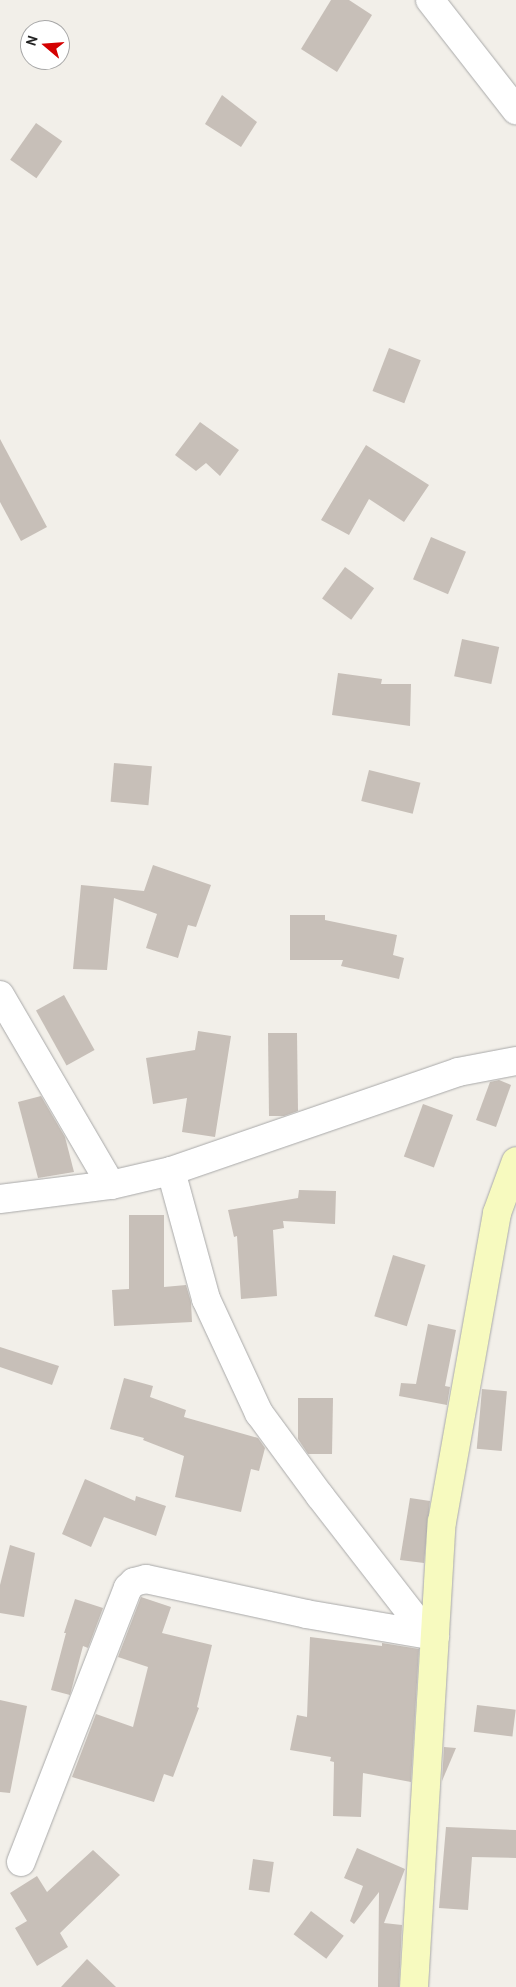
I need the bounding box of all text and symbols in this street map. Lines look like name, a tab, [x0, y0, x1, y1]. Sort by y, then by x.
north arrow	[20, 20, 70, 70]
text: N	[22, 34, 42, 48]

